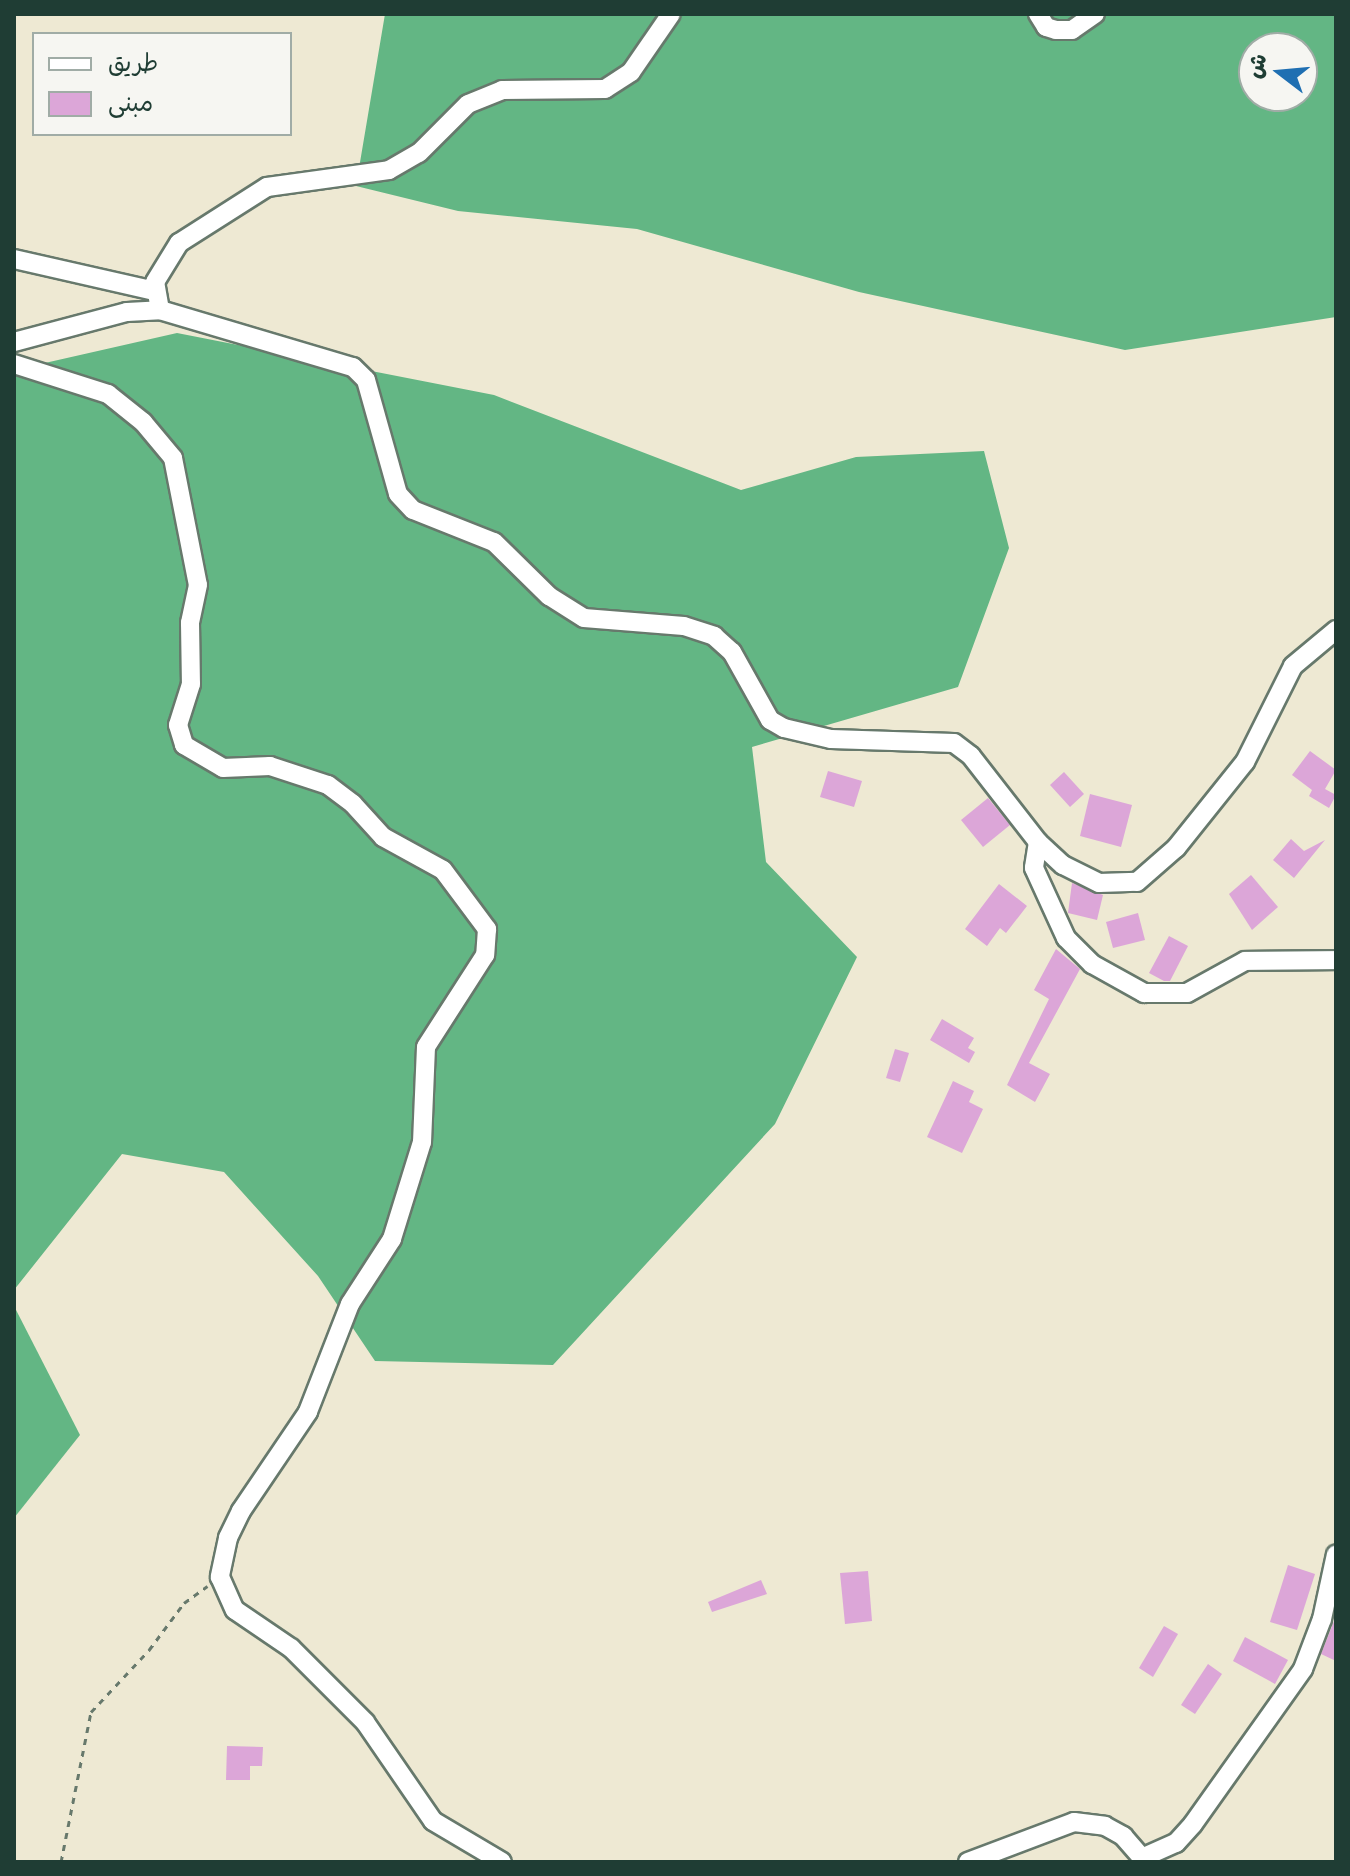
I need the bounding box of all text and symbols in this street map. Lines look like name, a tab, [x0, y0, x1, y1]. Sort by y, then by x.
legend	[32, 32, 292, 136]
north arrow	[1238, 32, 1318, 112]
text: طريق	[108, 48, 158, 78]
text: ش	[1240, 50, 1274, 81]
text: مبنى	[108, 88, 153, 118]

